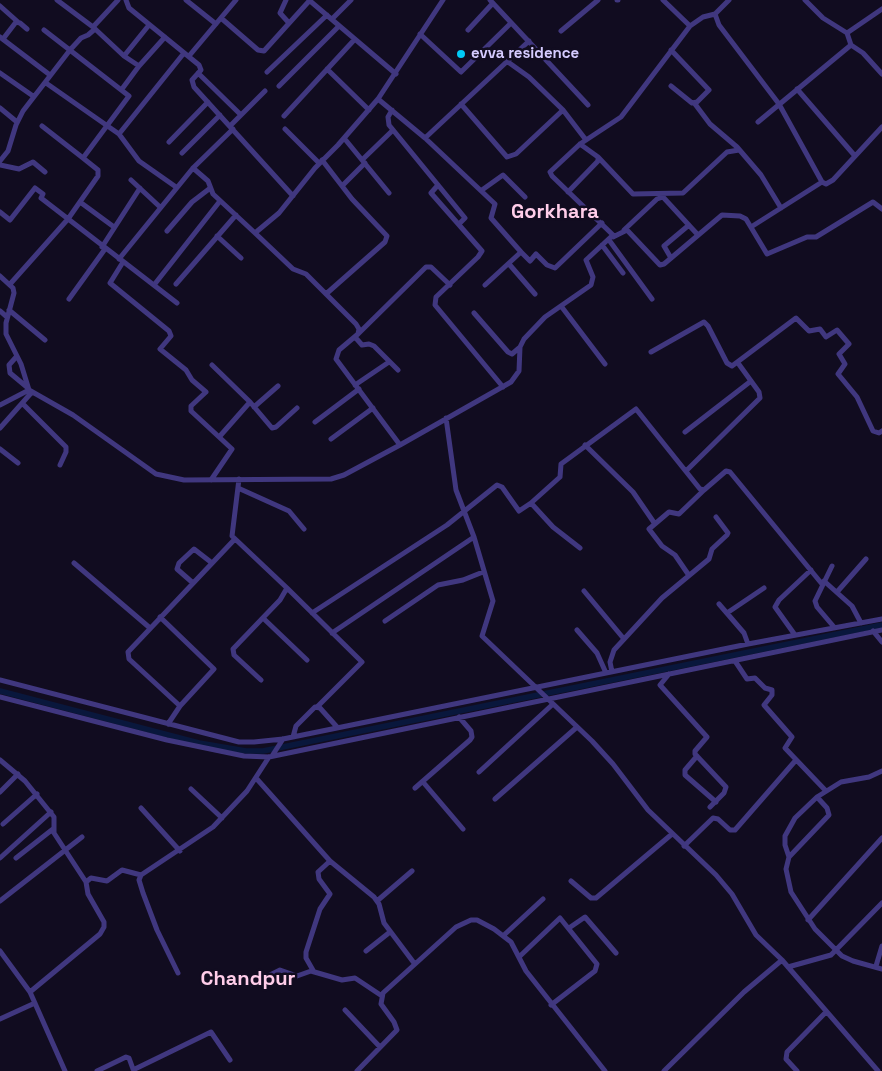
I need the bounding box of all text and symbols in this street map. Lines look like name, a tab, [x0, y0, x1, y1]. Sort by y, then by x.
place label: evva residence	[471, 45, 579, 63]
marker: evva residence	[455, 48, 467, 60]
district label: Gorkhara	[511, 201, 599, 225]
district label: Chandpur	[201, 968, 295, 992]

